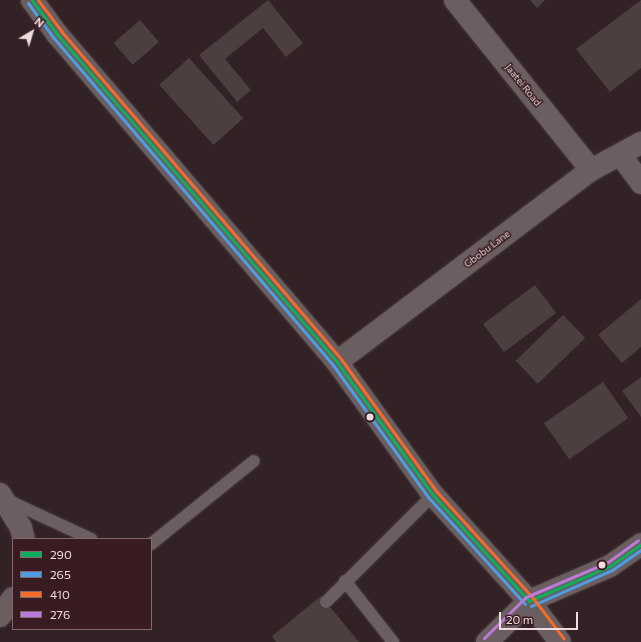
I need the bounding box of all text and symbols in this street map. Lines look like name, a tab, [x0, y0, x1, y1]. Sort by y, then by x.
north arrow	[12, 12, 52, 52]
text: N	[32, 14, 47, 30]
street label: Jaatei Road	[502, 62, 544, 108]
street label: Gbobu Lane	[462, 228, 512, 270]
unlabelled marker	[365, 412, 375, 422]
legend	[12, 538, 152, 630]
text: 290	[50, 547, 72, 561]
unlabelled marker	[597, 560, 607, 570]
text: 265	[50, 567, 71, 581]
text: 410	[50, 587, 70, 601]
scale bar	[501, 604, 580, 630]
text: 276	[50, 607, 70, 621]
text: 20 m	[506, 612, 533, 626]

